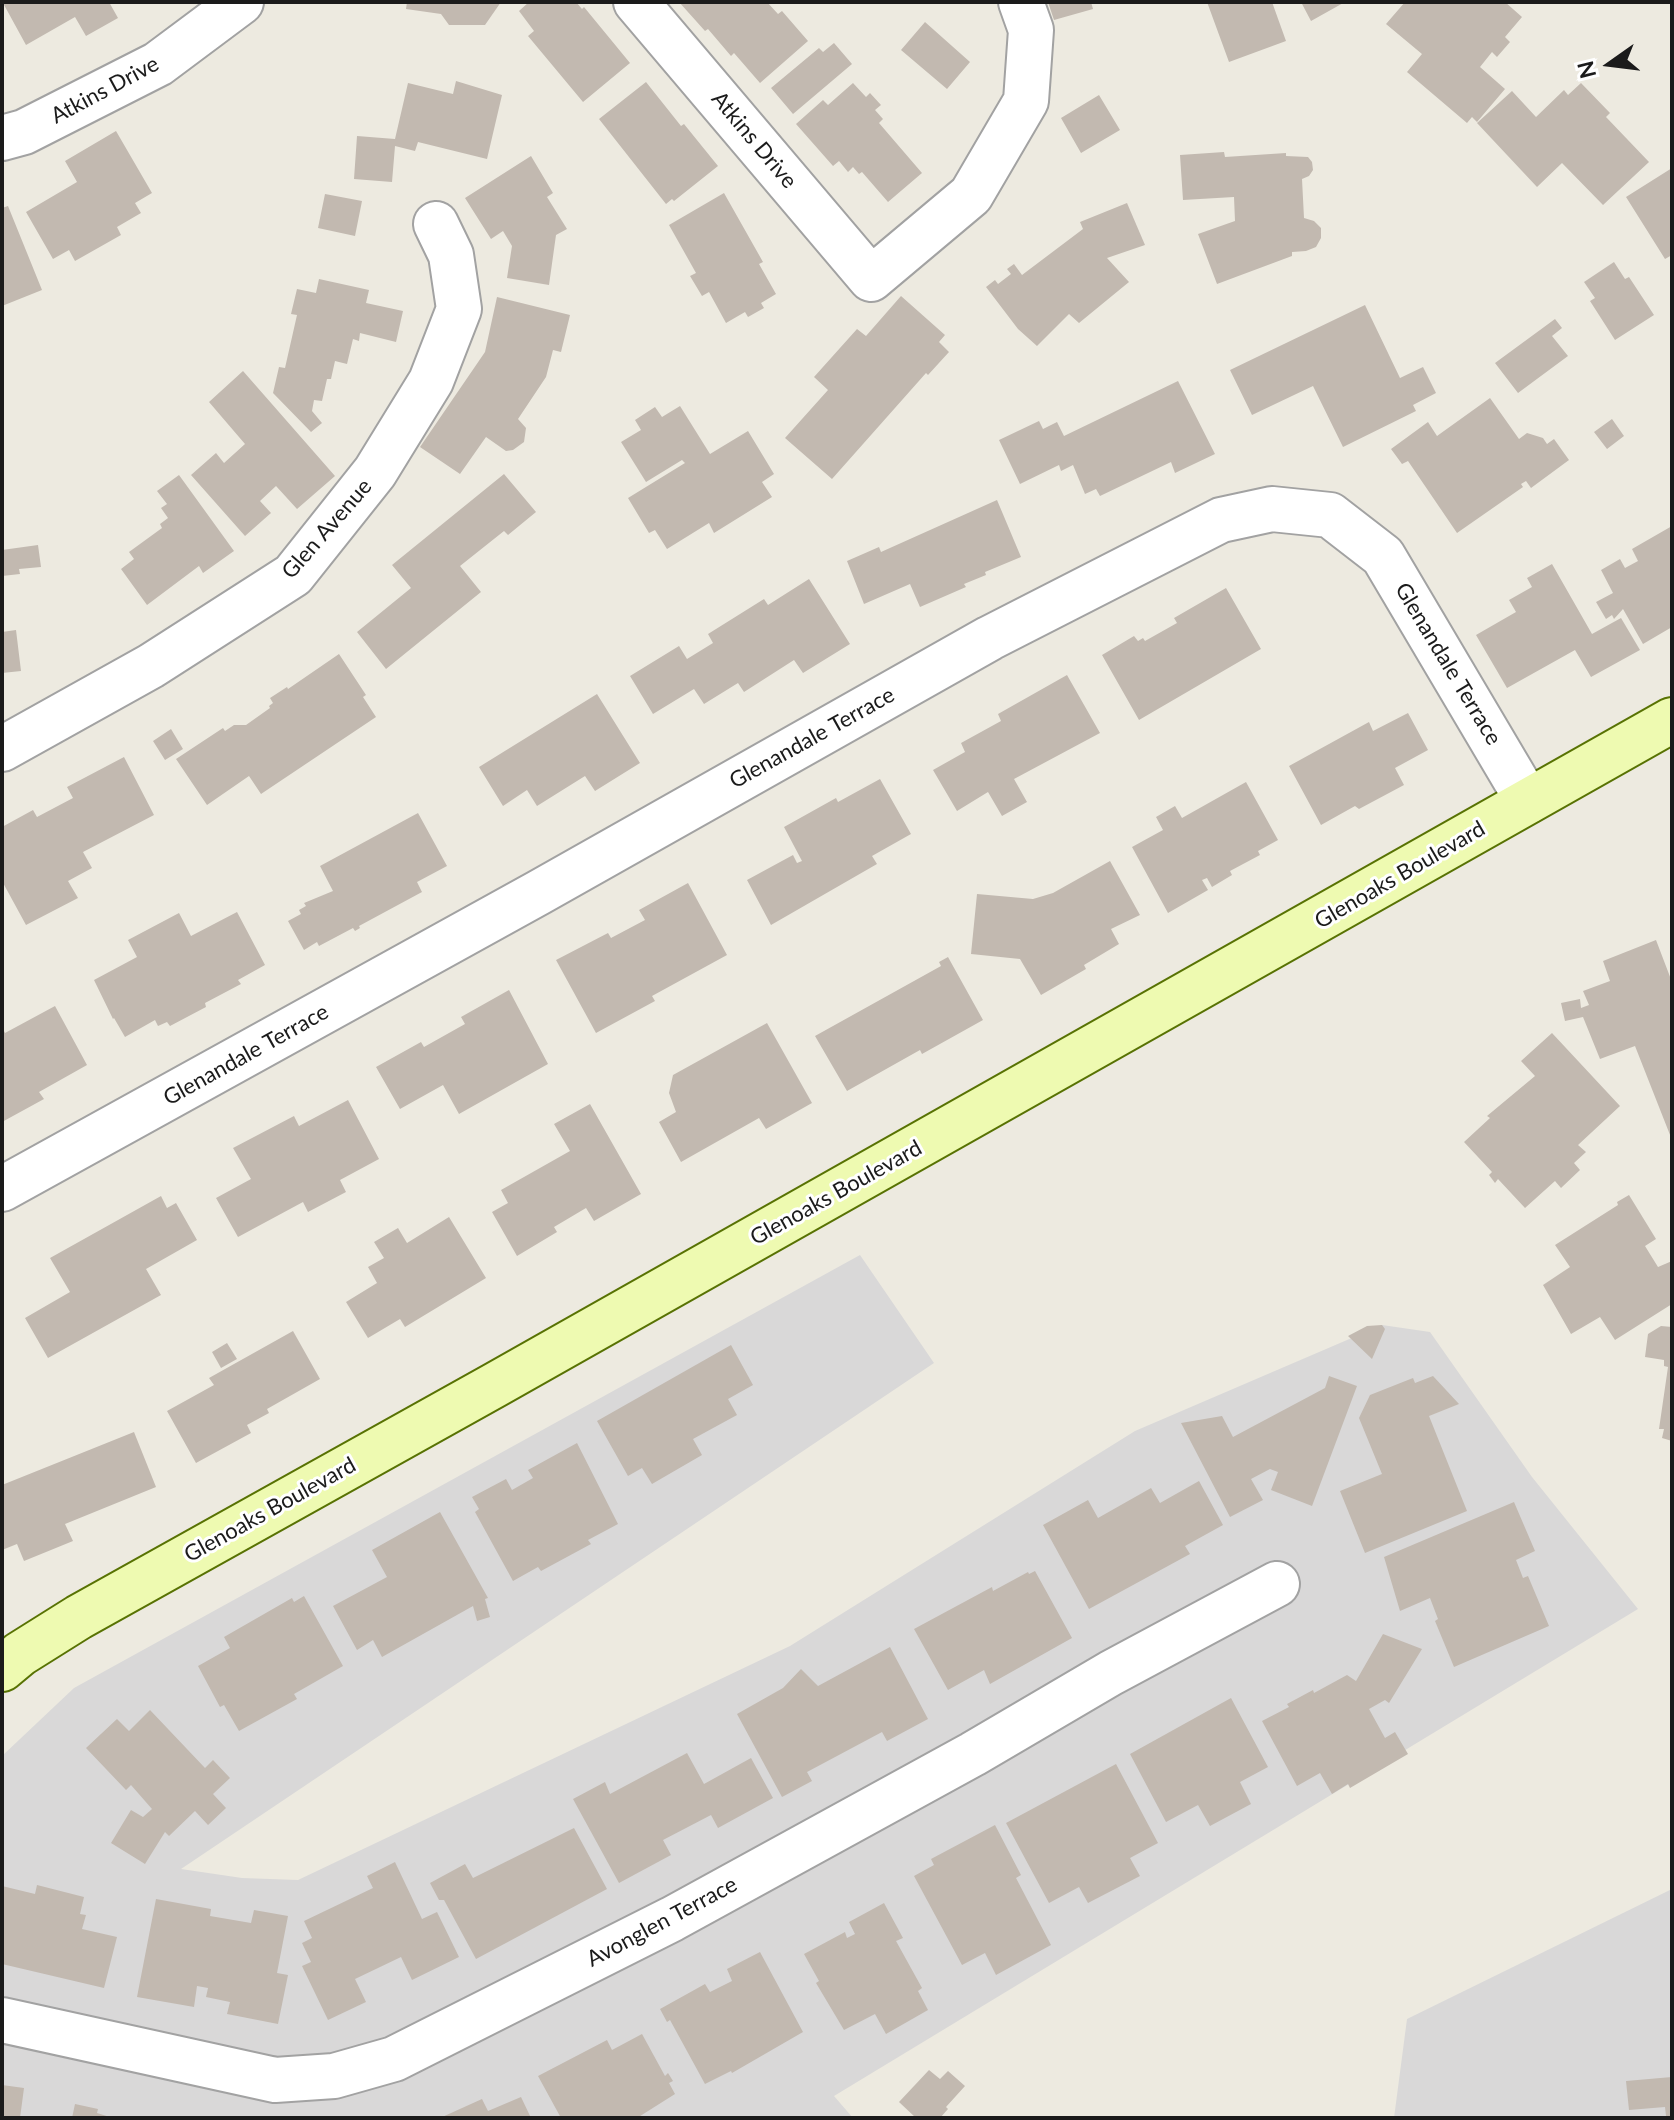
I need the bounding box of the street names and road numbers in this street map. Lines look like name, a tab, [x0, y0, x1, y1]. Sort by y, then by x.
street label: Atkins Drive	[47, 51, 163, 129]
street label: Atkins Drive	[706, 86, 802, 194]
street label: Glen Avenue	[277, 474, 377, 584]
street label: Glenandale Terrace	[1389, 578, 1507, 750]
street label: Glenandale Terrace	[725, 682, 899, 794]
street label: Glenoaks Boulevard	[1310, 816, 1490, 934]
street label: Glenandale Terrace	[159, 999, 333, 1111]
street label: Glenoaks Boulevard	[746, 1135, 926, 1251]
street label: Glenoaks Boulevard	[180, 1452, 360, 1568]
street label: Avonglen Terrace	[582, 1871, 742, 1973]

